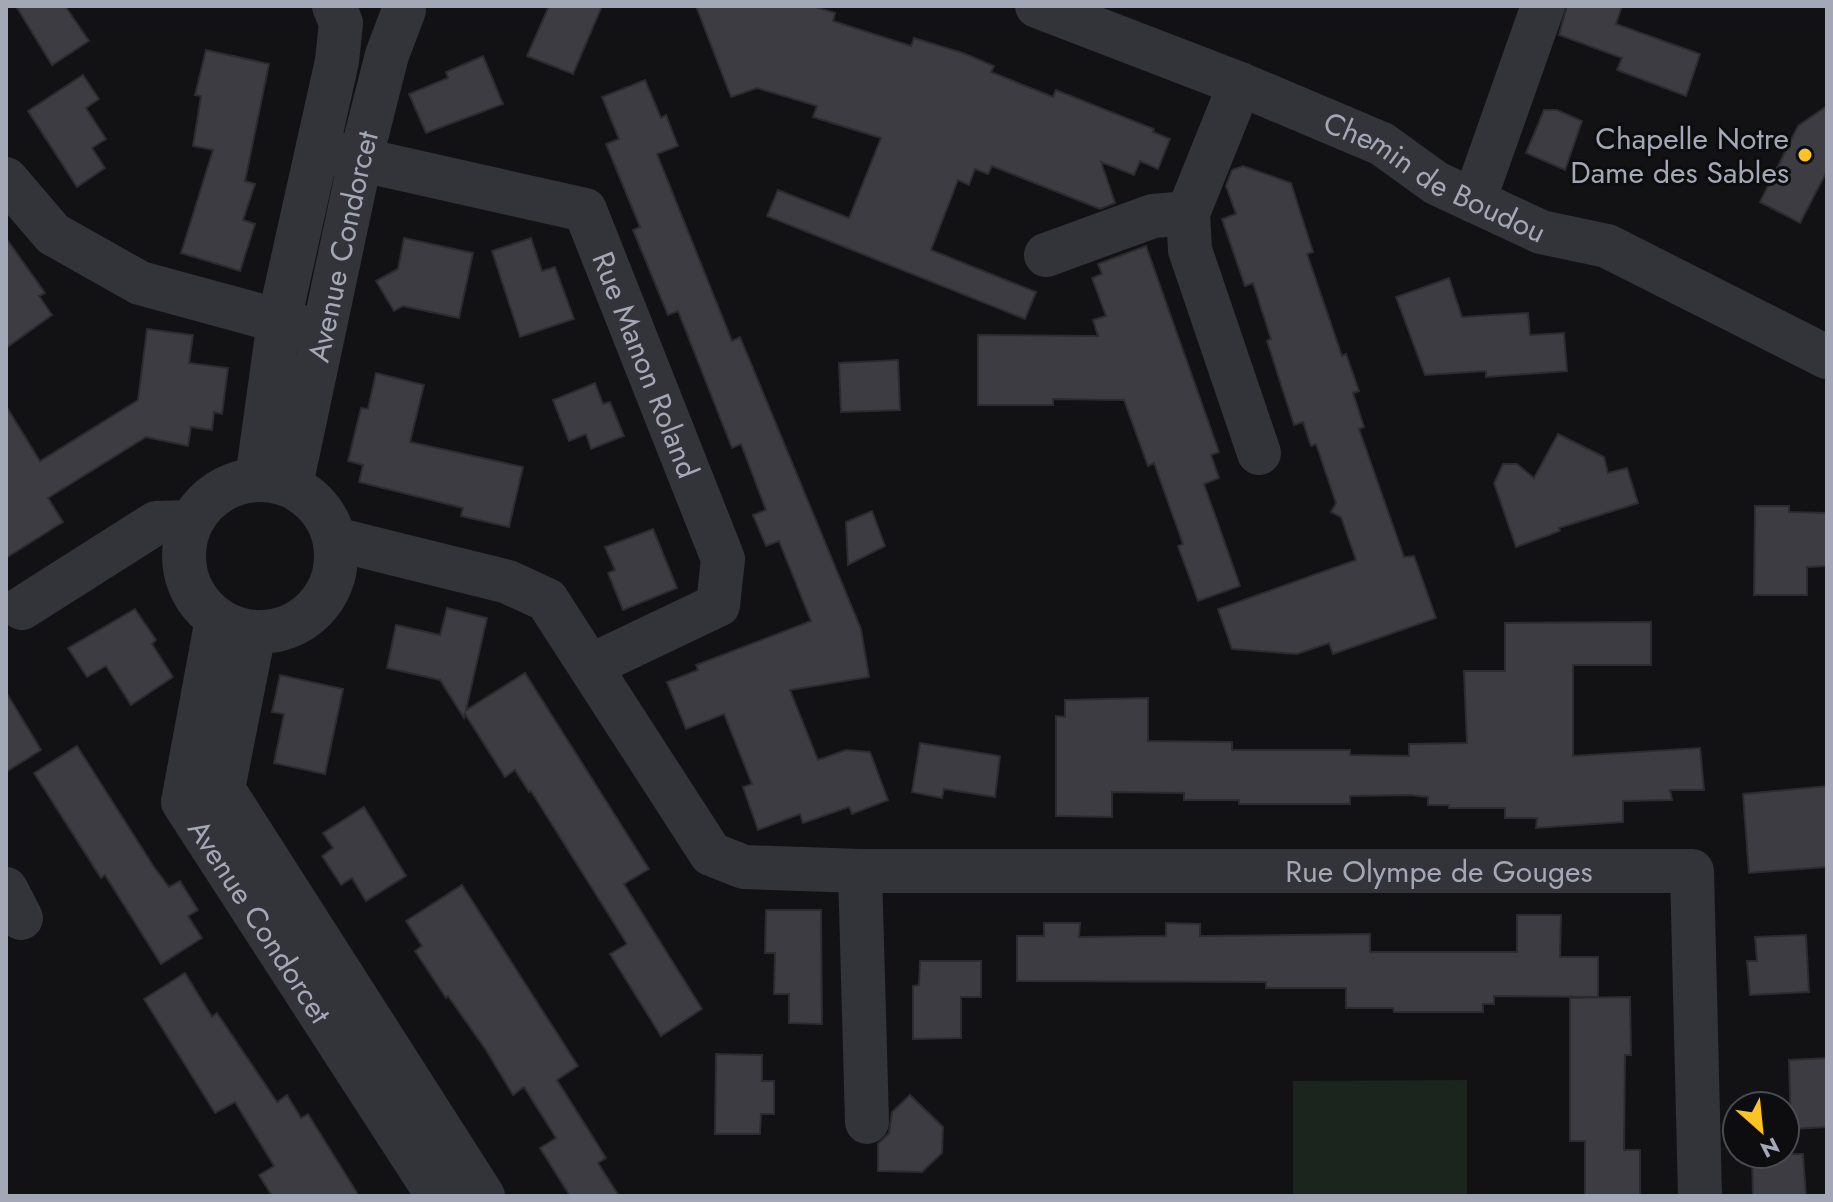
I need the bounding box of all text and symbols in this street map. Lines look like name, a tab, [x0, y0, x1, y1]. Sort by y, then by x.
street label: Chemin de Boudou	[1317, 100, 1553, 253]
place label: Chapelle Notre Dame des Sables	[1570, 117, 1789, 194]
street label: Avenue Condorcet	[296, 125, 389, 366]
marker: Chapelle Notre Dame des Sables	[1796, 146, 1814, 164]
street label: Rue Manon Roland	[582, 245, 710, 484]
street label: Avenue Condorcet	[178, 811, 343, 1032]
street label: Rue Olympe de Gouges	[1285, 850, 1593, 893]
north arrow	[1721, 1090, 1801, 1170]
text: N	[1755, 1130, 1785, 1166]

